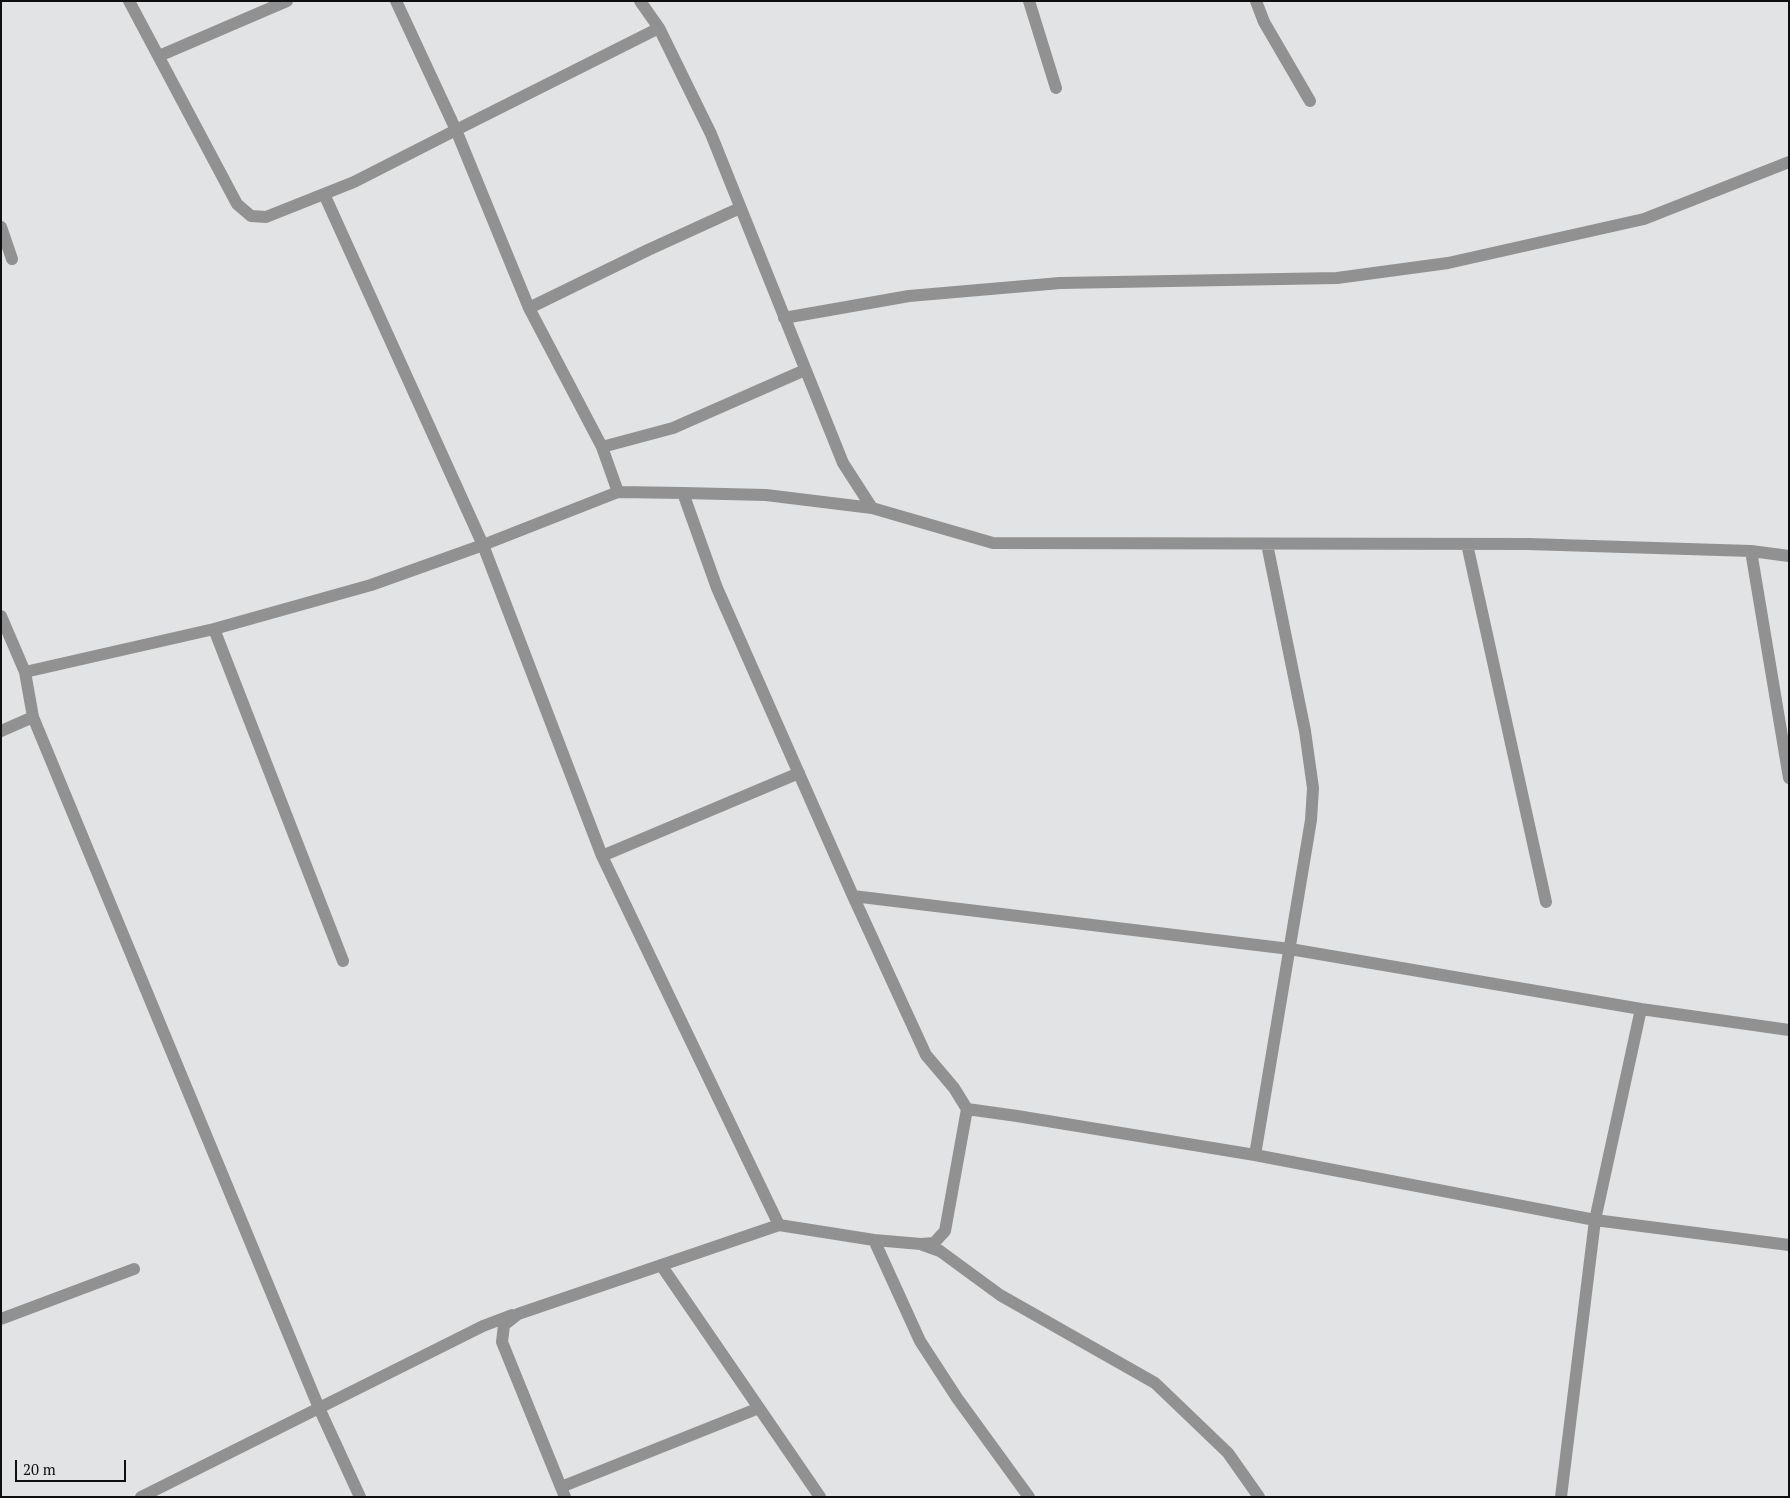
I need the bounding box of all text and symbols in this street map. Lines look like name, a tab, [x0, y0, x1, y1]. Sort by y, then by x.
scale bar	[18, 1450, 129, 1482]
text: 20 m	[23, 1459, 56, 1479]

